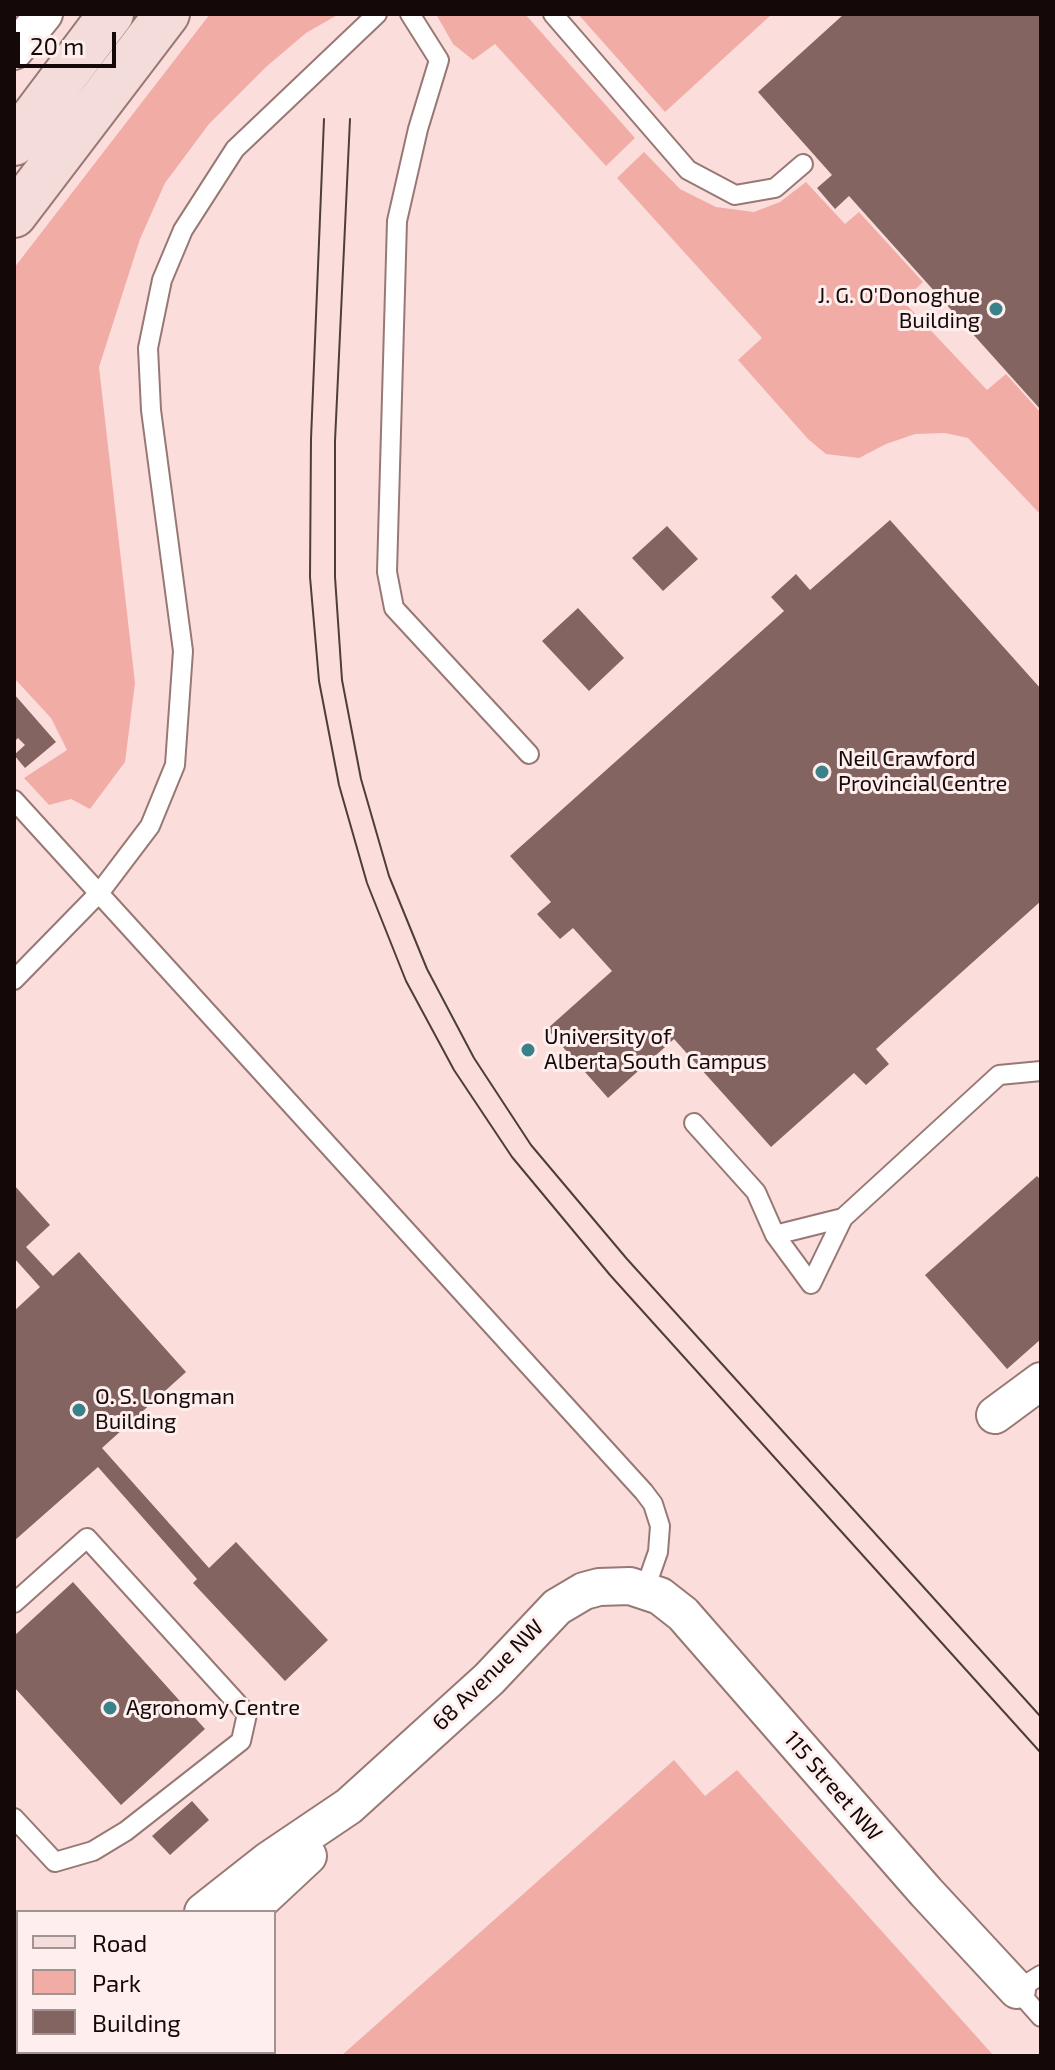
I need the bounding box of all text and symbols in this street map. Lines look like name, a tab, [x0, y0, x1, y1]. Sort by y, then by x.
scale bar	[20, 16, 120, 66]
text: 20 m	[30, 31, 84, 60]
place label: J. G. O'Donoghue Building	[818, 283, 980, 334]
marker: J. G. O'Donoghue Building	[987, 300, 1005, 318]
place label: Neil Crawford Provincial Centre	[838, 746, 1007, 798]
marker: Neil Crawford Provincial Centre	[813, 763, 831, 781]
place label: University of Alberta South Campus	[544, 1024, 767, 1076]
marker: University of Alberta South Campus	[519, 1041, 537, 1059]
place label: O. S. Longman Building	[95, 1384, 235, 1436]
marker: O. S. Longman Building	[70, 1401, 88, 1419]
street label: 68 Avenue NW	[427, 1614, 549, 1736]
place label: Agronomy Centre	[126, 1695, 300, 1721]
marker: Agronomy Centre	[101, 1699, 119, 1717]
street label: 115 Street NW	[778, 1726, 888, 1846]
legend	[16, 1910, 276, 2054]
text: Road	[92, 1928, 147, 1957]
text: Park	[92, 1968, 141, 1997]
text: Building	[92, 2008, 181, 2037]

